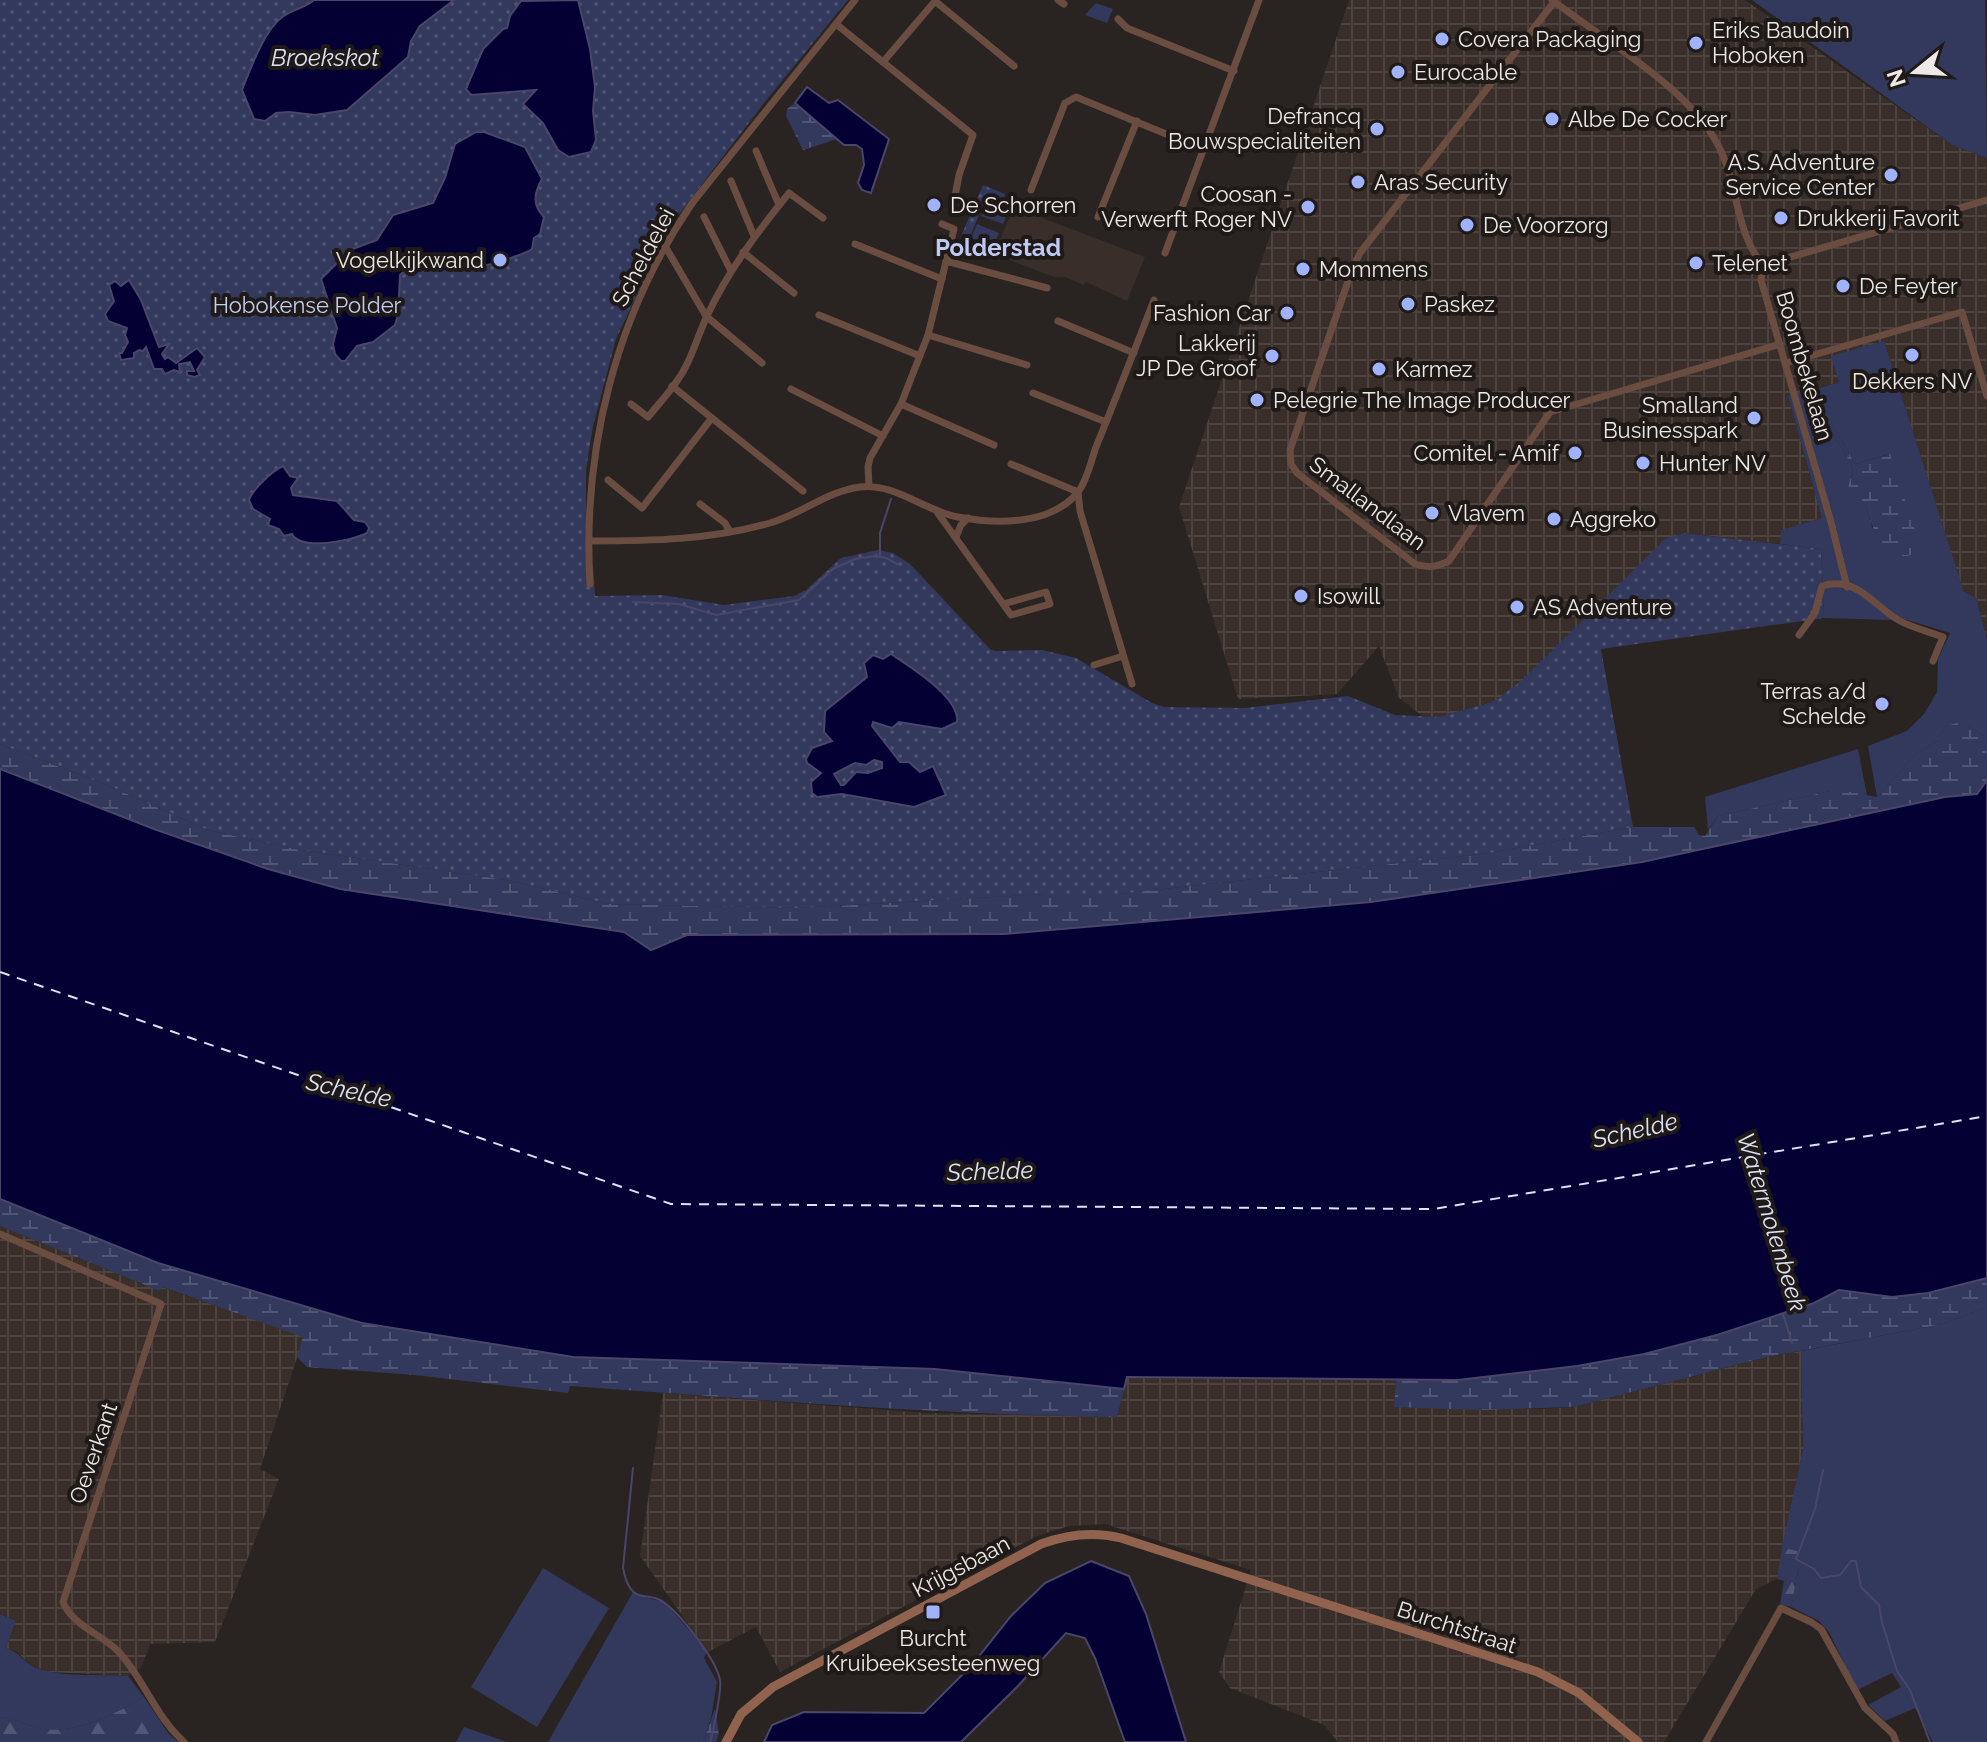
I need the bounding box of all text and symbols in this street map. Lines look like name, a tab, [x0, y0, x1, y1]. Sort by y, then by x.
place label: Eriks Baudoin Hoboken	[1712, 17, 1850, 68]
place label: Covera Packaging	[1458, 26, 1641, 52]
marker: Covera Packaging	[1433, 30, 1451, 48]
north arrow	[1875, 32, 1955, 112]
marker: Eriks Baudoin Hoboken	[1687, 34, 1705, 52]
water label: Broekskot	[271, 43, 379, 72]
place label: Eurocable	[1414, 59, 1517, 85]
marker: Eurocable	[1389, 63, 1407, 81]
text: N	[1881, 66, 1911, 90]
place label: Defrancq Bouwspecialiteiten	[1168, 103, 1361, 154]
place label: Albe De Cocker	[1568, 106, 1727, 132]
marker: Albe De Cocker	[1543, 110, 1561, 128]
marker: Defrancq Bouwspecialiteiten	[1368, 120, 1386, 138]
place label: A.S. Adventure Service Center	[1725, 149, 1875, 200]
marker: A.S. Adventure Service Center	[1882, 166, 1900, 184]
place label: Aras Security	[1374, 169, 1508, 195]
marker: Aras Security	[1349, 173, 1367, 191]
place label: Coosan - Verwerft Roger NV	[1101, 181, 1292, 232]
place label: De Schorren	[950, 192, 1076, 218]
marker: De Schorren	[925, 196, 943, 214]
marker: Coosan - Verwerft Roger NV	[1299, 198, 1317, 216]
street label: Scheldelei	[606, 203, 680, 311]
place label: Drukkerij Favorit	[1797, 205, 1960, 231]
marker: Drukkerij Favorit	[1772, 209, 1790, 227]
place label: De Voorzorg	[1483, 212, 1609, 238]
marker: De Voorzorg	[1458, 216, 1476, 234]
district label: Polderstad	[935, 233, 1061, 262]
place label: Vogelkijkwand	[336, 247, 484, 273]
place label: Telenet	[1712, 250, 1788, 276]
marker: Vogelkijkwand	[491, 251, 509, 269]
marker: Telenet	[1687, 254, 1705, 272]
place label: Mommens	[1319, 256, 1428, 282]
marker: Mommens	[1294, 260, 1312, 278]
place label: De Feyter	[1859, 273, 1958, 299]
marker: De Feyter	[1834, 277, 1852, 295]
street label: Boombekelaan	[1771, 288, 1839, 444]
place label: Paskez	[1424, 291, 1495, 317]
park label: Hobokense Polder	[213, 292, 402, 318]
marker: Paskez	[1399, 295, 1417, 313]
place label: Fashion Car	[1153, 300, 1271, 326]
marker: Fashion Car	[1278, 304, 1296, 322]
place label: Lakkerij JP De Groof	[1136, 330, 1257, 381]
marker: Dekkers NV	[1903, 346, 1921, 364]
marker: Lakkerij JP De Groof	[1263, 347, 1281, 365]
place label: Karmez	[1395, 356, 1473, 382]
marker: Karmez	[1370, 360, 1388, 378]
place label: Dekkers NV	[1852, 368, 1972, 394]
place label: Pelegrie The Image Producer	[1273, 387, 1571, 413]
marker: Pelegrie The Image Producer	[1248, 391, 1266, 409]
place label: Smalland Businesspark	[1603, 392, 1738, 443]
marker: Smalland Businesspark	[1745, 409, 1763, 427]
place label: Comitel - Amif	[1413, 440, 1560, 466]
marker: Comitel - Amif	[1566, 444, 1584, 462]
place label: Hunter NV	[1659, 450, 1766, 476]
street label: Smallandlaan	[1305, 451, 1431, 555]
marker: Hunter NV	[1634, 454, 1652, 472]
place label: Vlavem	[1448, 500, 1525, 526]
marker: Vlavem	[1423, 504, 1441, 522]
place label: Aggreko	[1570, 506, 1656, 532]
marker: Aggreko	[1545, 510, 1563, 528]
place label: Isowill	[1317, 583, 1380, 609]
marker: Isowill	[1292, 587, 1310, 605]
place label: AS Adventure	[1533, 594, 1672, 620]
marker: AS Adventure	[1508, 598, 1526, 616]
place label: Terras a/d Schelde	[1761, 678, 1866, 729]
marker: Terras a/d Schelde	[1873, 695, 1891, 713]
water label: Schelde	[303, 1067, 394, 1113]
water label: Schelde	[1589, 1106, 1681, 1154]
water label: Watermolenbeek	[1731, 1129, 1813, 1315]
water label: Schelde	[945, 1155, 1034, 1187]
street label: Oeverkant	[64, 1399, 123, 1507]
street label: Krijgsbaan	[908, 1530, 1014, 1602]
street label: Burchtstraat	[1394, 1595, 1521, 1659]
marker: Burcht Kruibeeksesteenweg	[924, 1603, 942, 1621]
place label: Burcht Kruibeeksesteenweg	[826, 1625, 1040, 1676]

